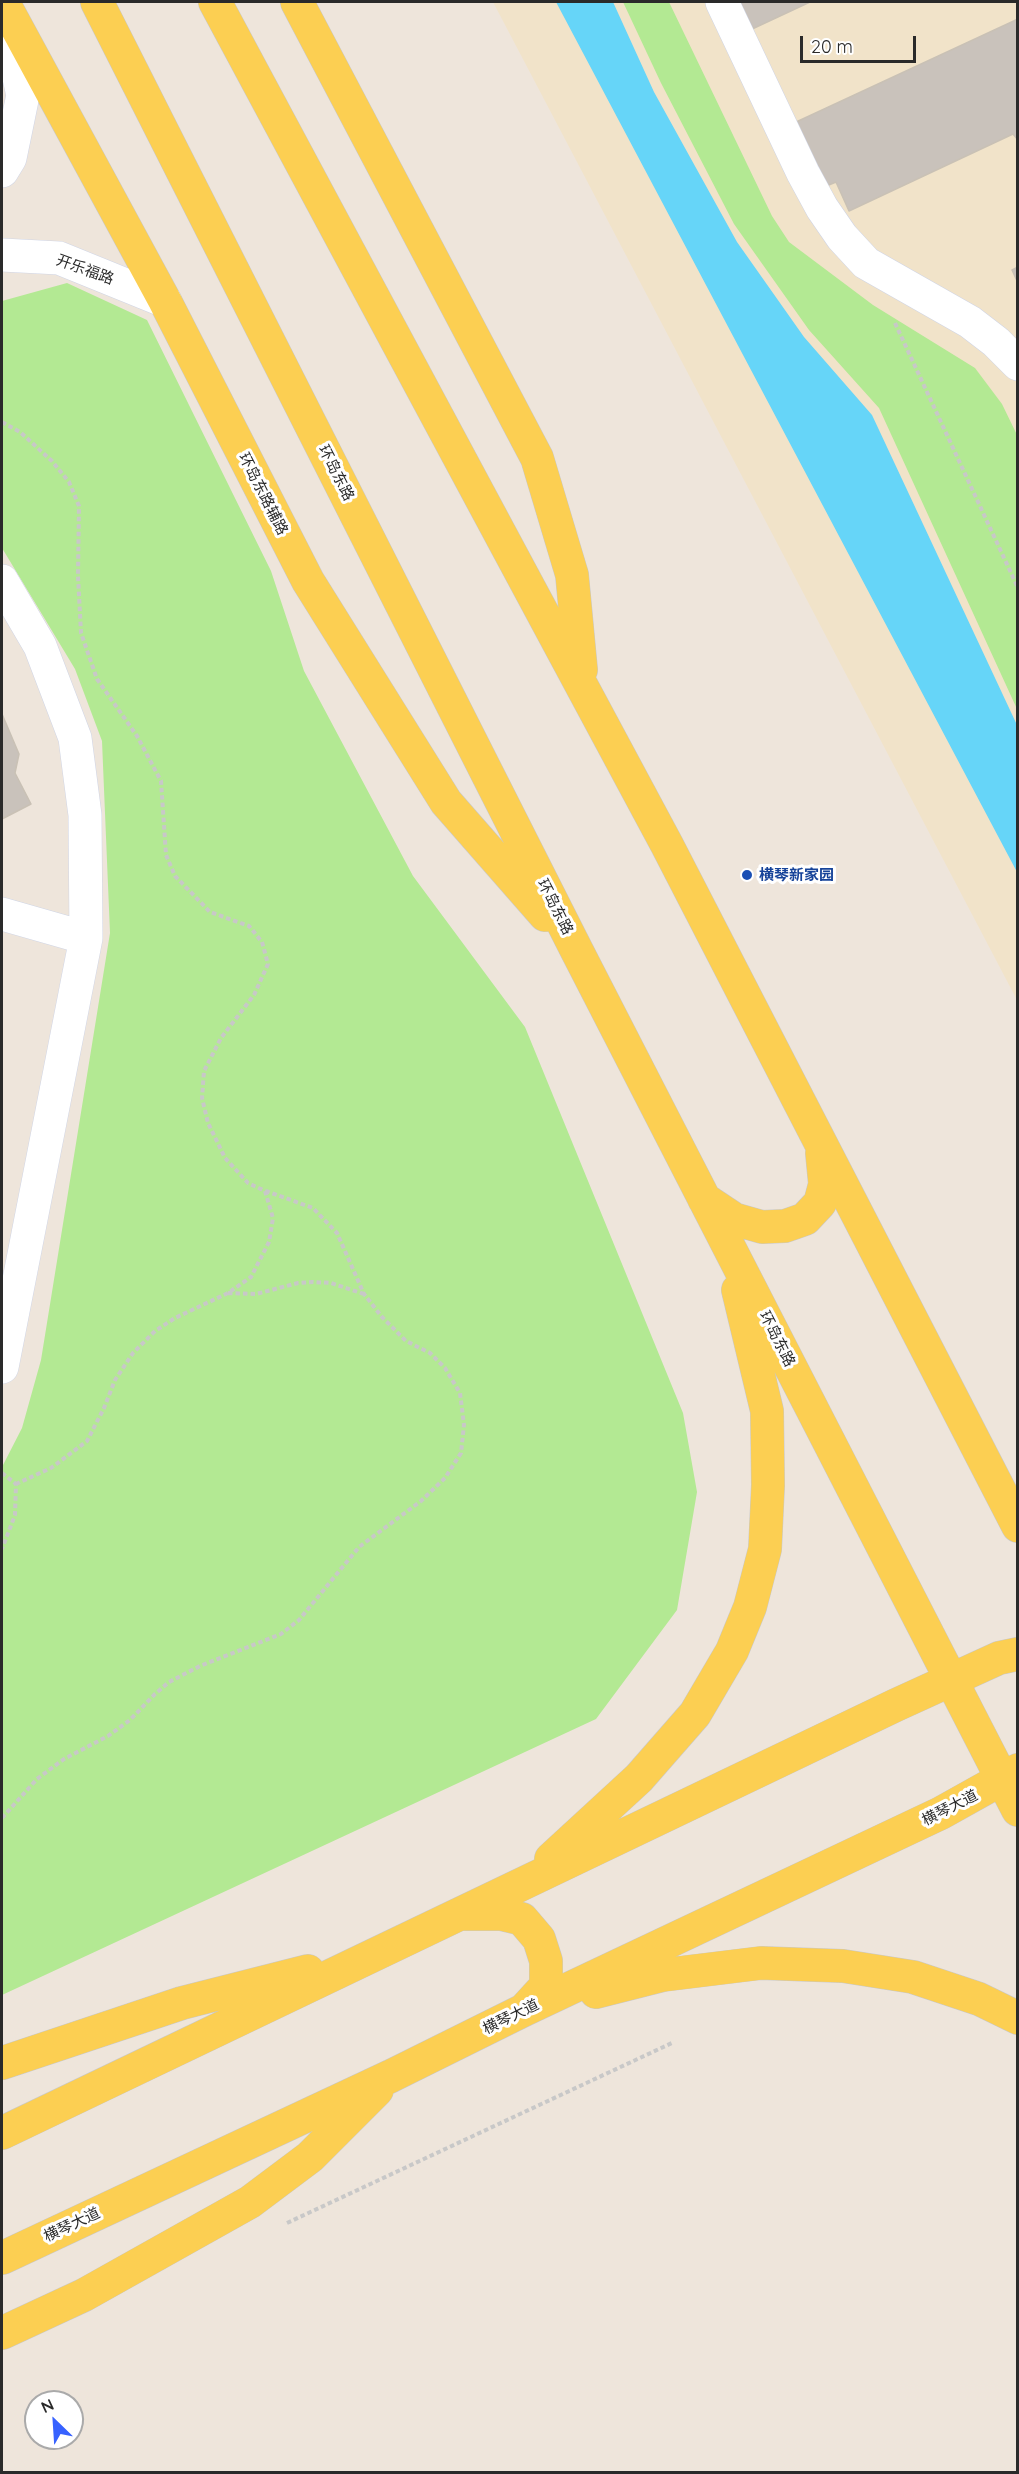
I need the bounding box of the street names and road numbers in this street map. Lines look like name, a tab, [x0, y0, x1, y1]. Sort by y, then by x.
street label: 开乐福路	[54, 251, 116, 289]
street label: 环岛东路	[314, 442, 358, 504]
street label: 环岛东路辅路	[235, 450, 291, 538]
street label: 环岛东路	[533, 876, 577, 938]
street label: 环岛东路	[755, 1308, 799, 1370]
street label: 横琴大道	[919, 1786, 981, 1830]
street label: 横琴大道	[480, 1996, 542, 2038]
street label: 横琴大道	[41, 2204, 103, 2246]

